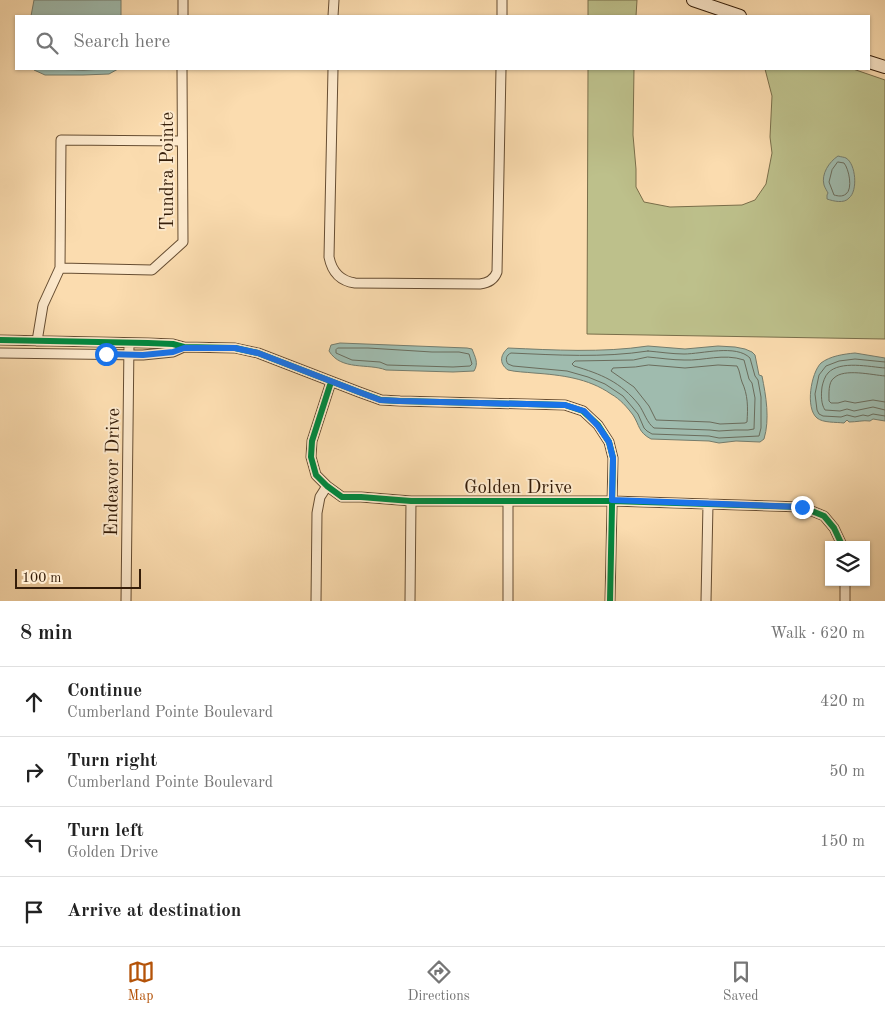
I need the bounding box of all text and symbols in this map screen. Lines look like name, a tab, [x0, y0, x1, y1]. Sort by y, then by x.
search box	[15, 15, 870, 70]
icon: search	[33, 29, 61, 57]
text: Search here	[73, 33, 170, 52]
street label: Tundra Pointe	[159, 112, 178, 230]
route start	[95, 343, 118, 366]
street label: Endeavor Drive	[103, 408, 124, 536]
street label: Golden Drive	[464, 479, 572, 498]
route end	[791, 496, 814, 519]
map controls	[825, 541, 870, 586]
button: layers	[825, 541, 870, 586]
scale bar	[15, 566, 141, 589]
text: 100 m	[22, 571, 61, 585]
text: 8 min	[20, 623, 73, 644]
text: Walk · 620 m	[770, 626, 865, 642]
text: Continue	[67, 682, 142, 701]
icon: ahead	[20, 688, 48, 716]
text: 420 m	[820, 694, 865, 710]
text: Cumberland Pointe Boulevard	[67, 705, 273, 721]
text: Turn right	[67, 752, 157, 771]
icon: right	[20, 758, 48, 786]
text: 50 m	[829, 764, 865, 780]
text: Cumberland Pointe Boulevard	[67, 775, 273, 791]
text: Turn left	[67, 822, 144, 841]
icon: left	[20, 828, 48, 856]
text: 150 m	[820, 834, 865, 850]
text: Golden Drive	[67, 845, 158, 861]
icon: arrive	[20, 898, 48, 926]
text: Arrive at destination	[67, 902, 241, 921]
tab: Map	[127, 958, 155, 1005]
tab: Directions	[408, 958, 470, 1005]
tab: Saved	[723, 958, 758, 1005]

